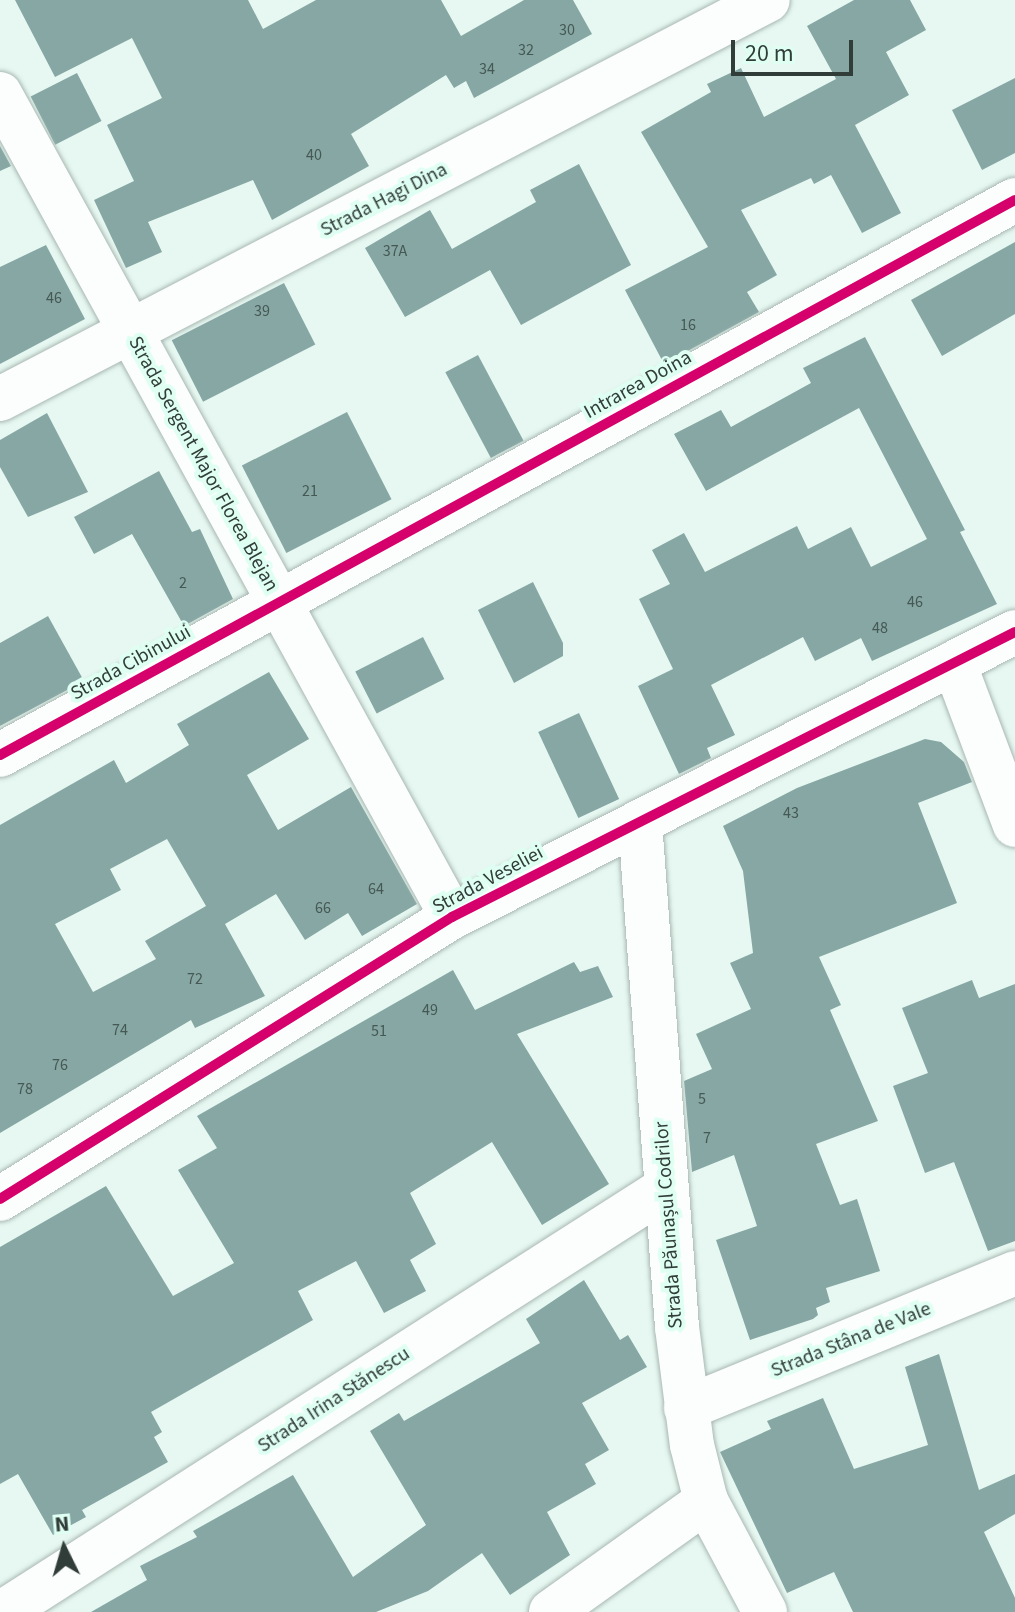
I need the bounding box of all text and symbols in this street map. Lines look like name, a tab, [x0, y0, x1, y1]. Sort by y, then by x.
house number: 30	[559, 20, 575, 40]
scale bar	[735, 24, 857, 74]
text: 20 m	[745, 36, 794, 71]
house number: 32	[518, 40, 534, 60]
house number: 34	[479, 59, 495, 79]
house number: 40	[306, 145, 322, 165]
street label: Strada Hagi Dina	[317, 158, 451, 242]
house number: 37A	[383, 241, 407, 261]
house number: 46	[46, 288, 62, 308]
house number: 39	[254, 301, 270, 321]
house number: 16	[680, 315, 696, 335]
street label: Strada Sergent Major Florea Blejan	[123, 332, 283, 596]
street label: Intrarea Doina	[580, 346, 696, 424]
house number: 21	[302, 481, 318, 501]
house number: 2	[179, 573, 187, 593]
house number: 46	[907, 592, 923, 612]
house number: 48	[872, 618, 888, 638]
street label: Strada Cibinului	[67, 620, 195, 706]
house number: 43	[783, 803, 799, 823]
street label: Strada Veseliei	[429, 841, 547, 919]
house number: 64	[368, 879, 384, 899]
house number: 66	[315, 898, 331, 918]
house number: 72	[187, 969, 203, 989]
house number: 49	[422, 1000, 438, 1020]
house number: 74	[112, 1020, 128, 1040]
house number: 51	[371, 1021, 387, 1041]
house number: 76	[52, 1055, 68, 1075]
house number: 78	[17, 1079, 33, 1099]
house number: 5	[698, 1089, 706, 1109]
street label: Strada Păunașul Codrilor	[650, 1121, 688, 1329]
house number: 7	[703, 1128, 711, 1148]
street label: Strada Stâna de Vale	[768, 1297, 934, 1383]
street label: Strada Irina Stănescu	[253, 1342, 415, 1458]
north arrow	[24, 1508, 104, 1588]
text: N	[53, 1508, 71, 1541]

